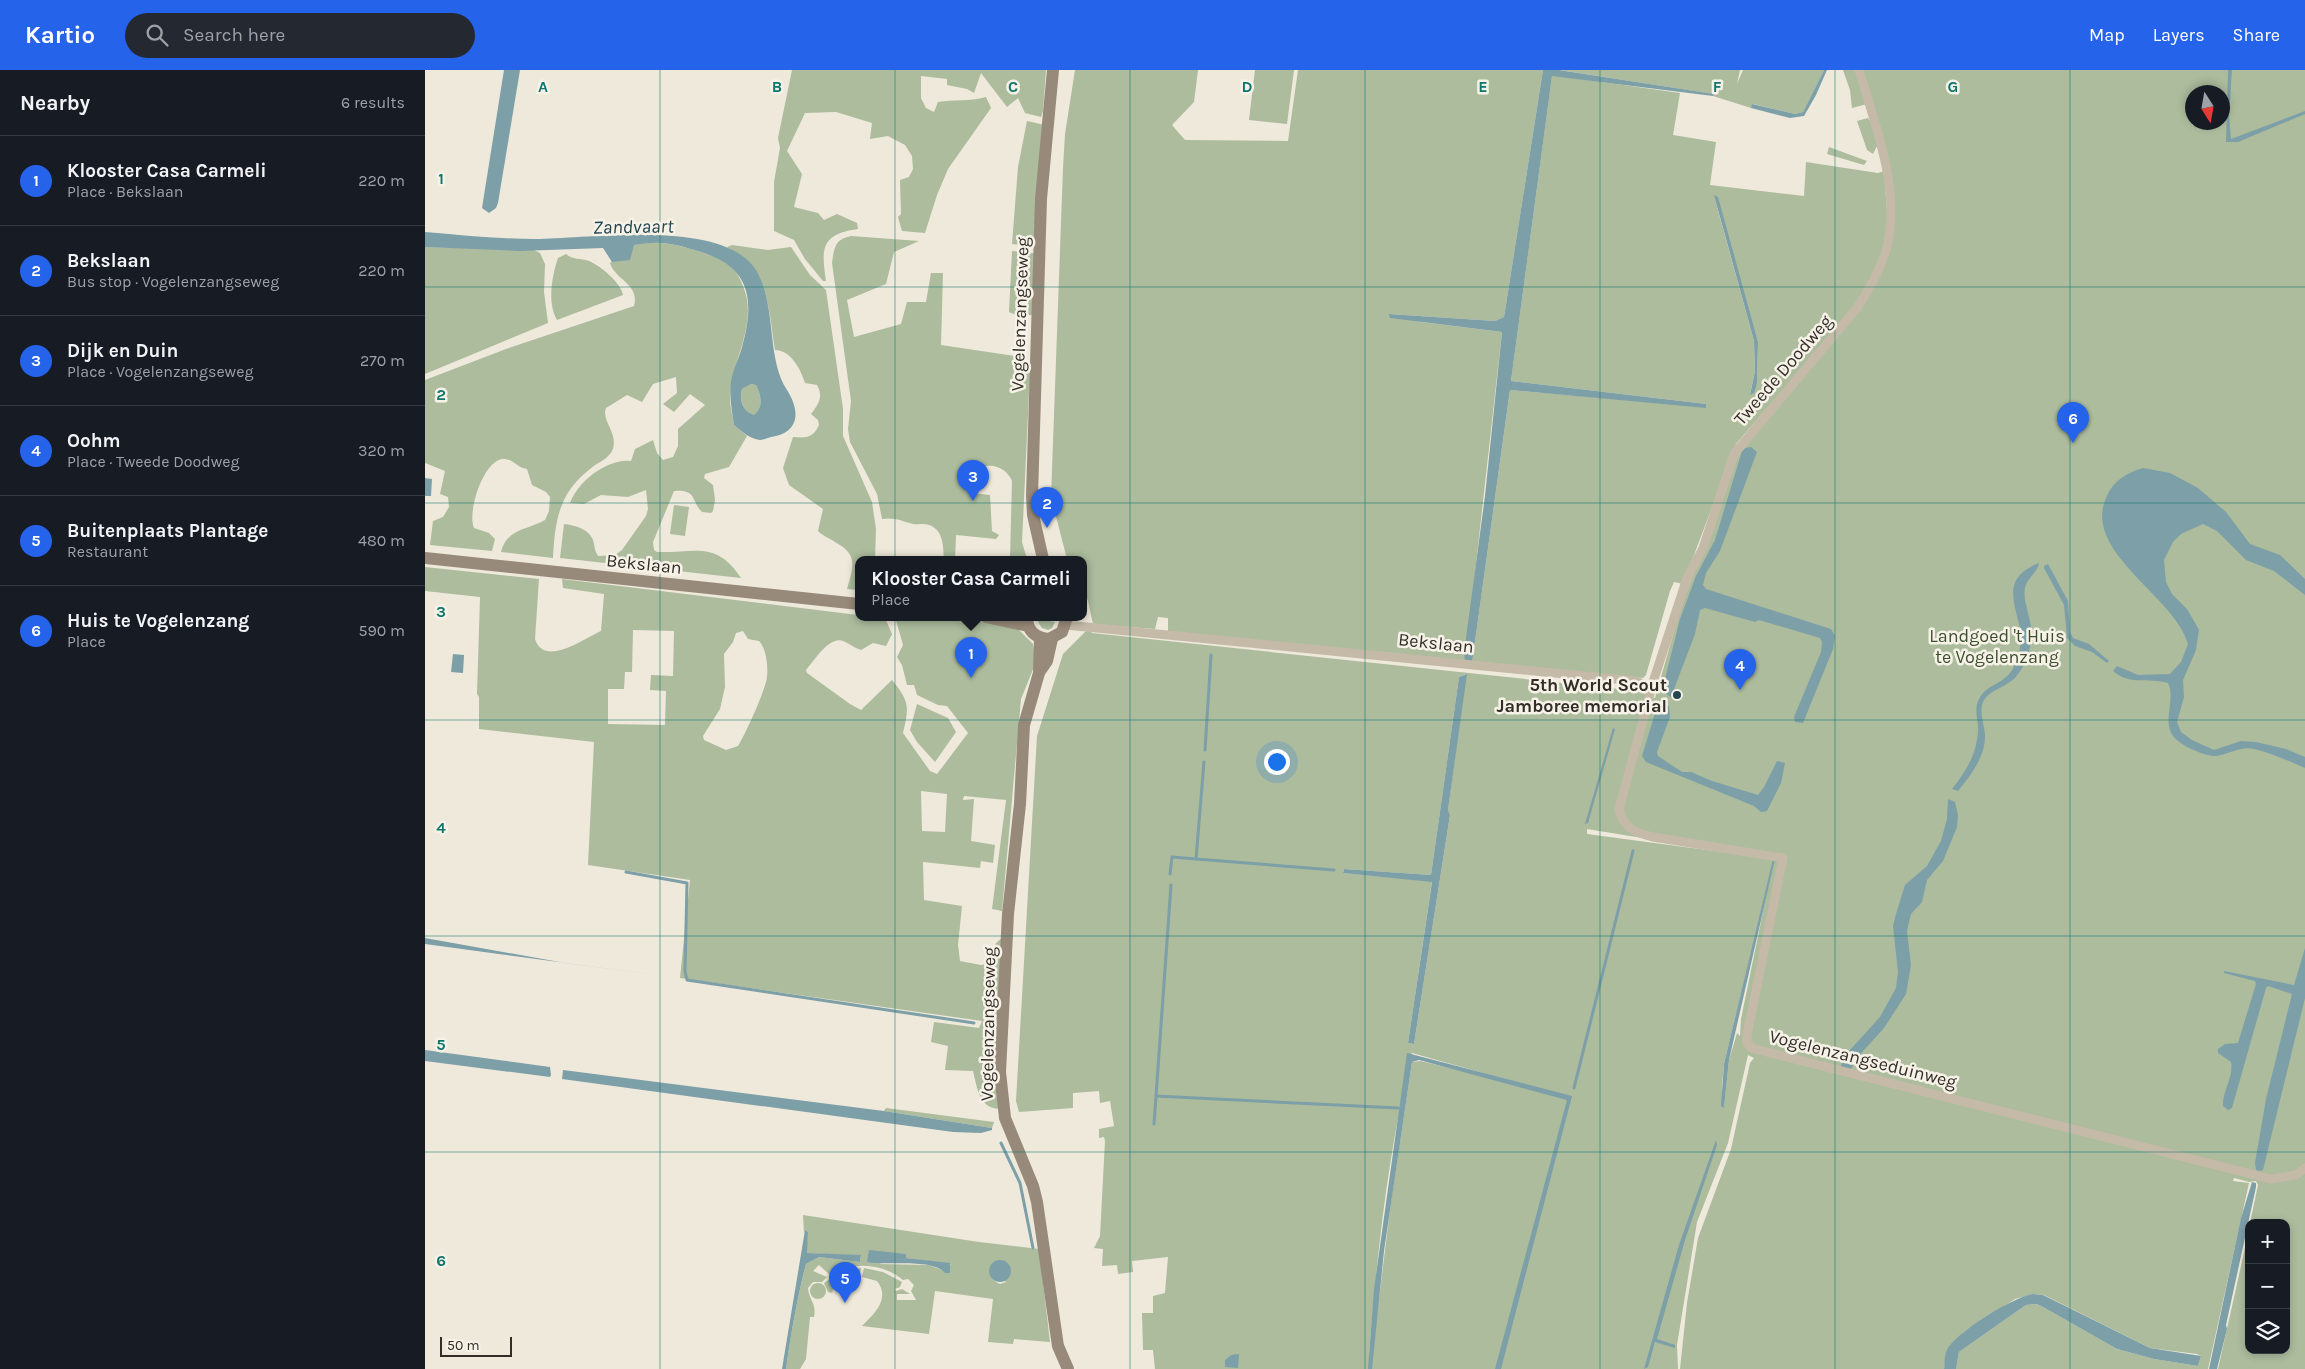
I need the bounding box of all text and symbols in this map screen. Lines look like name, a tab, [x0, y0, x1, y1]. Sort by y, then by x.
search box	[125, 13, 475, 58]
text: Kartio	[25, 21, 95, 49]
icon: search	[143, 21, 171, 49]
text: Search here	[183, 24, 285, 46]
text: Map	[2089, 24, 2125, 46]
text: Layers	[2153, 24, 2205, 46]
text: Share	[2233, 24, 2280, 46]
text: A	[538, 77, 548, 96]
text: B	[772, 77, 782, 96]
text: C	[1008, 77, 1018, 96]
text: D	[1242, 77, 1253, 96]
text: E	[1478, 77, 1488, 96]
text: F	[1713, 77, 1722, 96]
text: G	[1948, 77, 1958, 96]
north arrow	[2185, 85, 2230, 130]
text: Nearby	[20, 91, 90, 115]
text: 6 results	[341, 93, 405, 112]
text: Klooster Casa Carmeli	[67, 160, 266, 182]
text: 1	[438, 169, 444, 188]
text: 1	[33, 171, 39, 190]
text: 220 m	[358, 171, 405, 190]
text: Place · Bekslaan	[67, 182, 183, 201]
water label: Zandvaart	[592, 215, 674, 239]
street label: Vogelenzangseweg	[1006, 236, 1034, 392]
text: Bekslaan	[67, 250, 151, 272]
text: 2	[31, 261, 41, 280]
text: 220 m	[358, 261, 405, 280]
text: Bus stop · Vogelenzangseweg	[67, 272, 279, 291]
street label: Tweede Doodweg	[1729, 310, 1837, 430]
text: Dijk en Duin	[67, 340, 178, 362]
text: 3	[31, 351, 41, 370]
text: 270 m	[360, 351, 405, 370]
text: Place · Vogelenzangseweg	[67, 362, 253, 381]
text: 2	[436, 385, 446, 404]
pin: 6	[2057, 402, 2089, 443]
text: Oohm	[67, 430, 121, 452]
text: 4	[31, 441, 41, 460]
text: 320 m	[358, 441, 405, 460]
text: Place · Tweede Doodweg	[67, 452, 240, 471]
pin: 3	[957, 460, 989, 501]
pin: 2	[1031, 487, 1063, 528]
text: Buitenplaats Plantage	[67, 520, 268, 542]
text: 5	[31, 531, 41, 550]
text: 480 m	[358, 531, 405, 550]
text: Restaurant	[67, 542, 148, 561]
street label: Bekslaan	[605, 549, 683, 579]
popup	[855, 556, 1087, 621]
text: Klooster Casa Carmeli	[871, 568, 1071, 590]
text: Place	[871, 590, 910, 609]
text: 3	[436, 602, 446, 621]
text: Huis te Vogelenzang	[67, 610, 249, 632]
text: 6	[31, 621, 41, 640]
text: 590 m	[358, 621, 405, 640]
park label: Landgoed 't Huis te Vogelenzang	[1929, 625, 2065, 668]
street label: Bekslaan	[1397, 628, 1475, 658]
text: Place	[67, 632, 106, 651]
pin: 1	[955, 637, 987, 678]
pin: 4	[1724, 649, 1756, 690]
place label: 5th World Scout Jamboree memorial	[1497, 674, 1667, 717]
marker: 5th World Scout Jamboree memorial	[1671, 689, 1683, 701]
your location	[1264, 749, 1290, 775]
text: 4	[436, 818, 446, 837]
street label: Vogelenzangseweg	[976, 947, 1000, 1101]
street label: Vogelenzangseduinweg	[1767, 1025, 1959, 1093]
text: 5	[436, 1035, 446, 1054]
map controls	[2245, 1219, 2290, 1354]
button: +	[2245, 1219, 2290, 1264]
text: 6	[436, 1251, 446, 1270]
pin: 5	[829, 1262, 861, 1303]
button: −	[2245, 1264, 2290, 1309]
button: layers	[2245, 1309, 2290, 1354]
scale bar	[440, 1334, 513, 1357]
text: 50 m	[447, 1337, 480, 1354]

